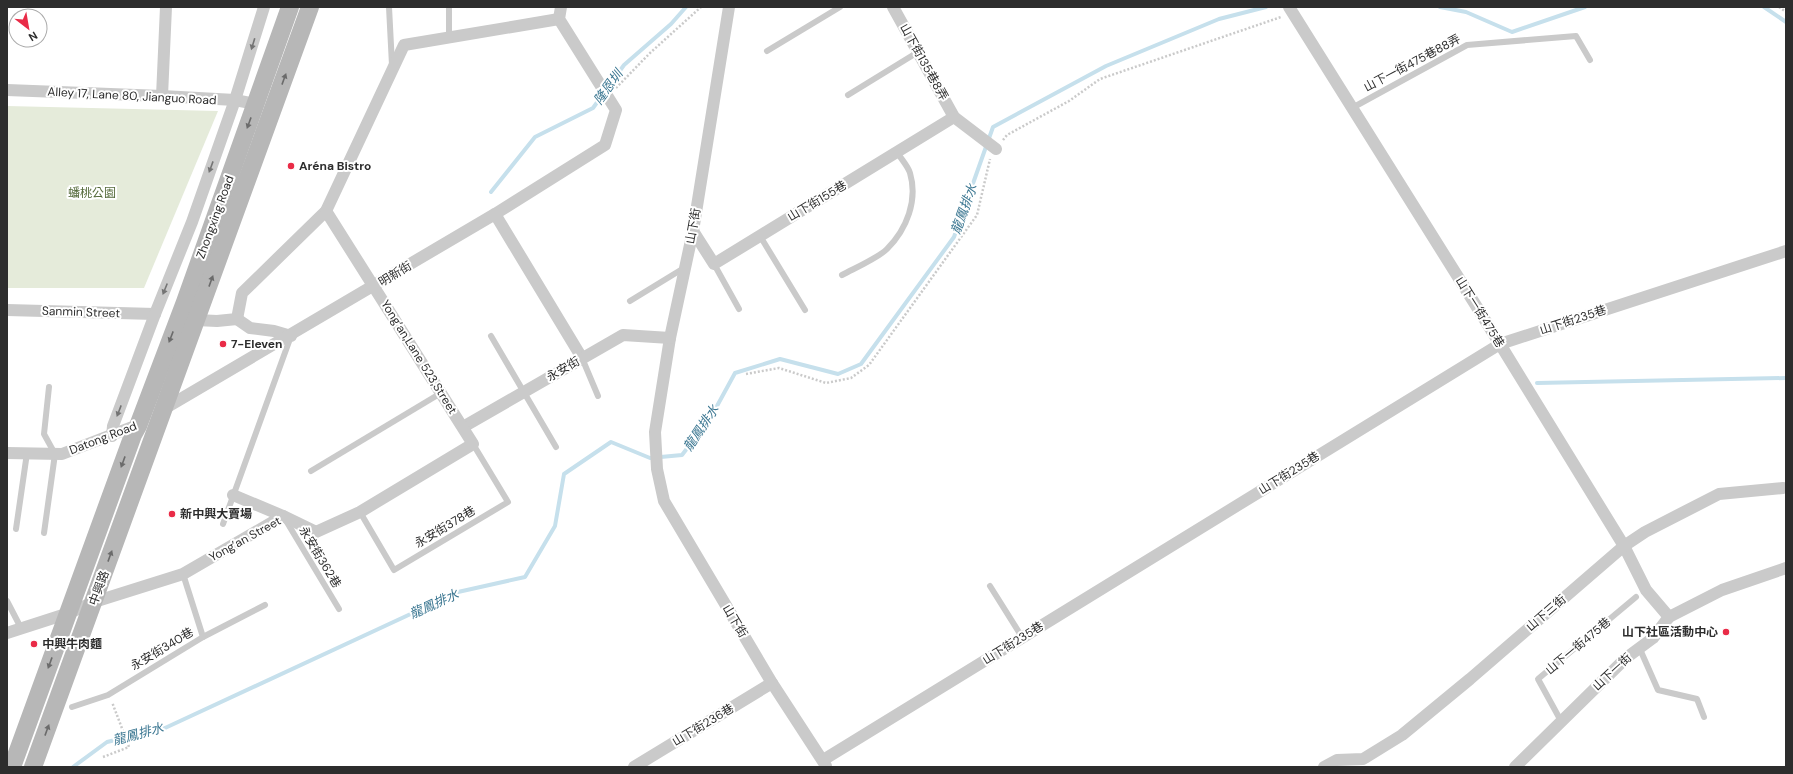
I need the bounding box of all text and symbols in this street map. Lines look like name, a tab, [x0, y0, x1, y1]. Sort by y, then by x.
north arrow	[8, 8, 48, 48]
street label: 山下街135巷8弄	[896, 21, 952, 103]
text: N	[26, 29, 40, 45]
street label: 山下一街475巷88弄	[1361, 31, 1463, 95]
one-way arrow	[249, 39, 255, 51]
water label: 隆恩圳	[590, 65, 628, 108]
one-way arrow	[281, 73, 287, 85]
street label: Alley 17, Lane 80, Jianguo Road	[47, 84, 217, 108]
one-way arrow	[246, 117, 252, 129]
place label: Aréna Bistro	[299, 158, 371, 174]
marker: Aréna Bistro	[286, 161, 296, 171]
one-way arrow	[208, 162, 214, 174]
street label: Zhongxing Road	[192, 173, 238, 261]
street label: 山下街155巷	[784, 177, 850, 225]
water label: 龍鳳排水	[947, 181, 981, 236]
park label: 蟠桃公園	[68, 185, 116, 201]
street label: 山下街	[682, 207, 704, 245]
street label: 明新街	[375, 258, 415, 290]
one-way arrow	[208, 274, 214, 286]
street label: 山下一街475巷	[1452, 274, 1508, 350]
one-way arrow	[161, 283, 167, 295]
street label: Yong’an,Lane 523,Street	[377, 297, 461, 417]
street label: 山下街235巷	[1538, 302, 1608, 338]
street label: Sanmin Street	[42, 303, 121, 321]
one-way arrow	[168, 332, 174, 344]
place label: 7-Eleven	[231, 336, 283, 352]
marker: 7-Eleven	[218, 339, 228, 349]
street label: 永安街	[543, 353, 583, 385]
water label: 龍鳳排水	[679, 401, 723, 454]
one-way arrow	[116, 405, 122, 417]
street label: Datong Road	[67, 418, 139, 458]
street label: 山下街235巷	[1255, 448, 1323, 498]
one-way arrow	[120, 456, 126, 468]
street label: 永安街378巷	[412, 503, 478, 551]
place label: 新中興大賣場	[180, 506, 252, 522]
marker: 新中興大賣場	[167, 509, 177, 519]
street label: Yong’an Street	[206, 513, 284, 565]
street label: 永安街362巷	[295, 523, 345, 591]
one-way arrow	[108, 549, 114, 561]
street label: 中興路	[85, 568, 113, 608]
water label: 龍鳳排水	[407, 585, 462, 622]
street label: 山下三街	[1523, 591, 1569, 635]
street label: 山下街	[719, 601, 751, 641]
street label: 山下一街475巷	[1542, 615, 1614, 677]
street label: 山下街235巷	[979, 618, 1047, 668]
street label: 永安街340巷	[128, 624, 196, 674]
place label: 山下社區活動中心	[1622, 624, 1718, 640]
marker: 山下社區活動中心	[1721, 627, 1731, 637]
place label: 中興牛肉麵	[42, 636, 102, 652]
marker: 中興牛肉麵	[29, 639, 39, 649]
street label: 山下一街	[1590, 650, 1634, 694]
one-way arrow	[47, 657, 53, 669]
street label: 山下街236巷	[669, 700, 737, 750]
water label: 龍鳳排水	[111, 719, 166, 749]
one-way arrow	[44, 724, 50, 736]

